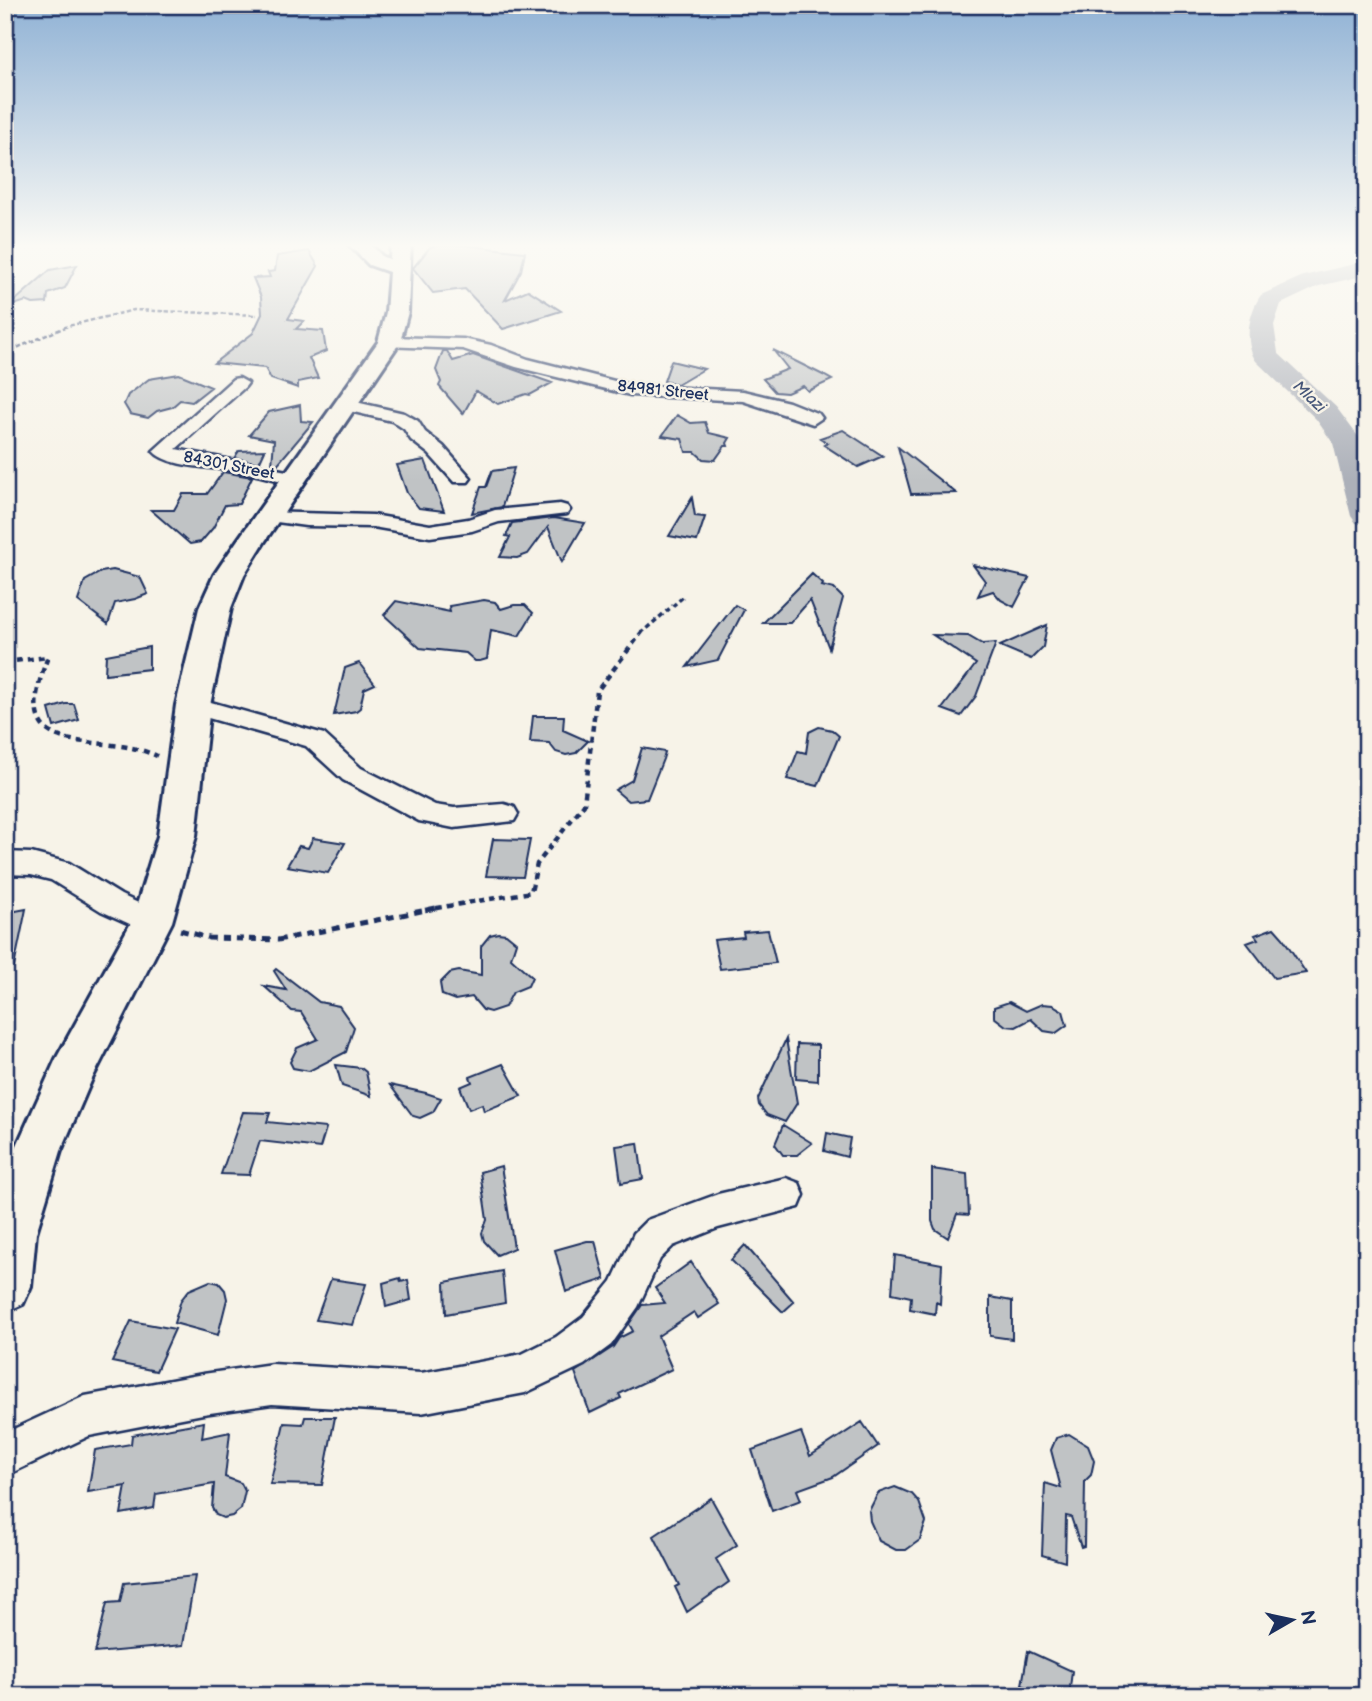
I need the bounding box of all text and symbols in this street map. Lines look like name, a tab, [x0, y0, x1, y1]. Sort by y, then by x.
street label: 84981 Street	[616, 377, 710, 405]
water label: Mlazi	[1289, 377, 1330, 418]
street label: 84301 Street	[182, 448, 276, 484]
north arrow	[1256, 1586, 1326, 1656]
text: N	[1295, 1609, 1320, 1626]

